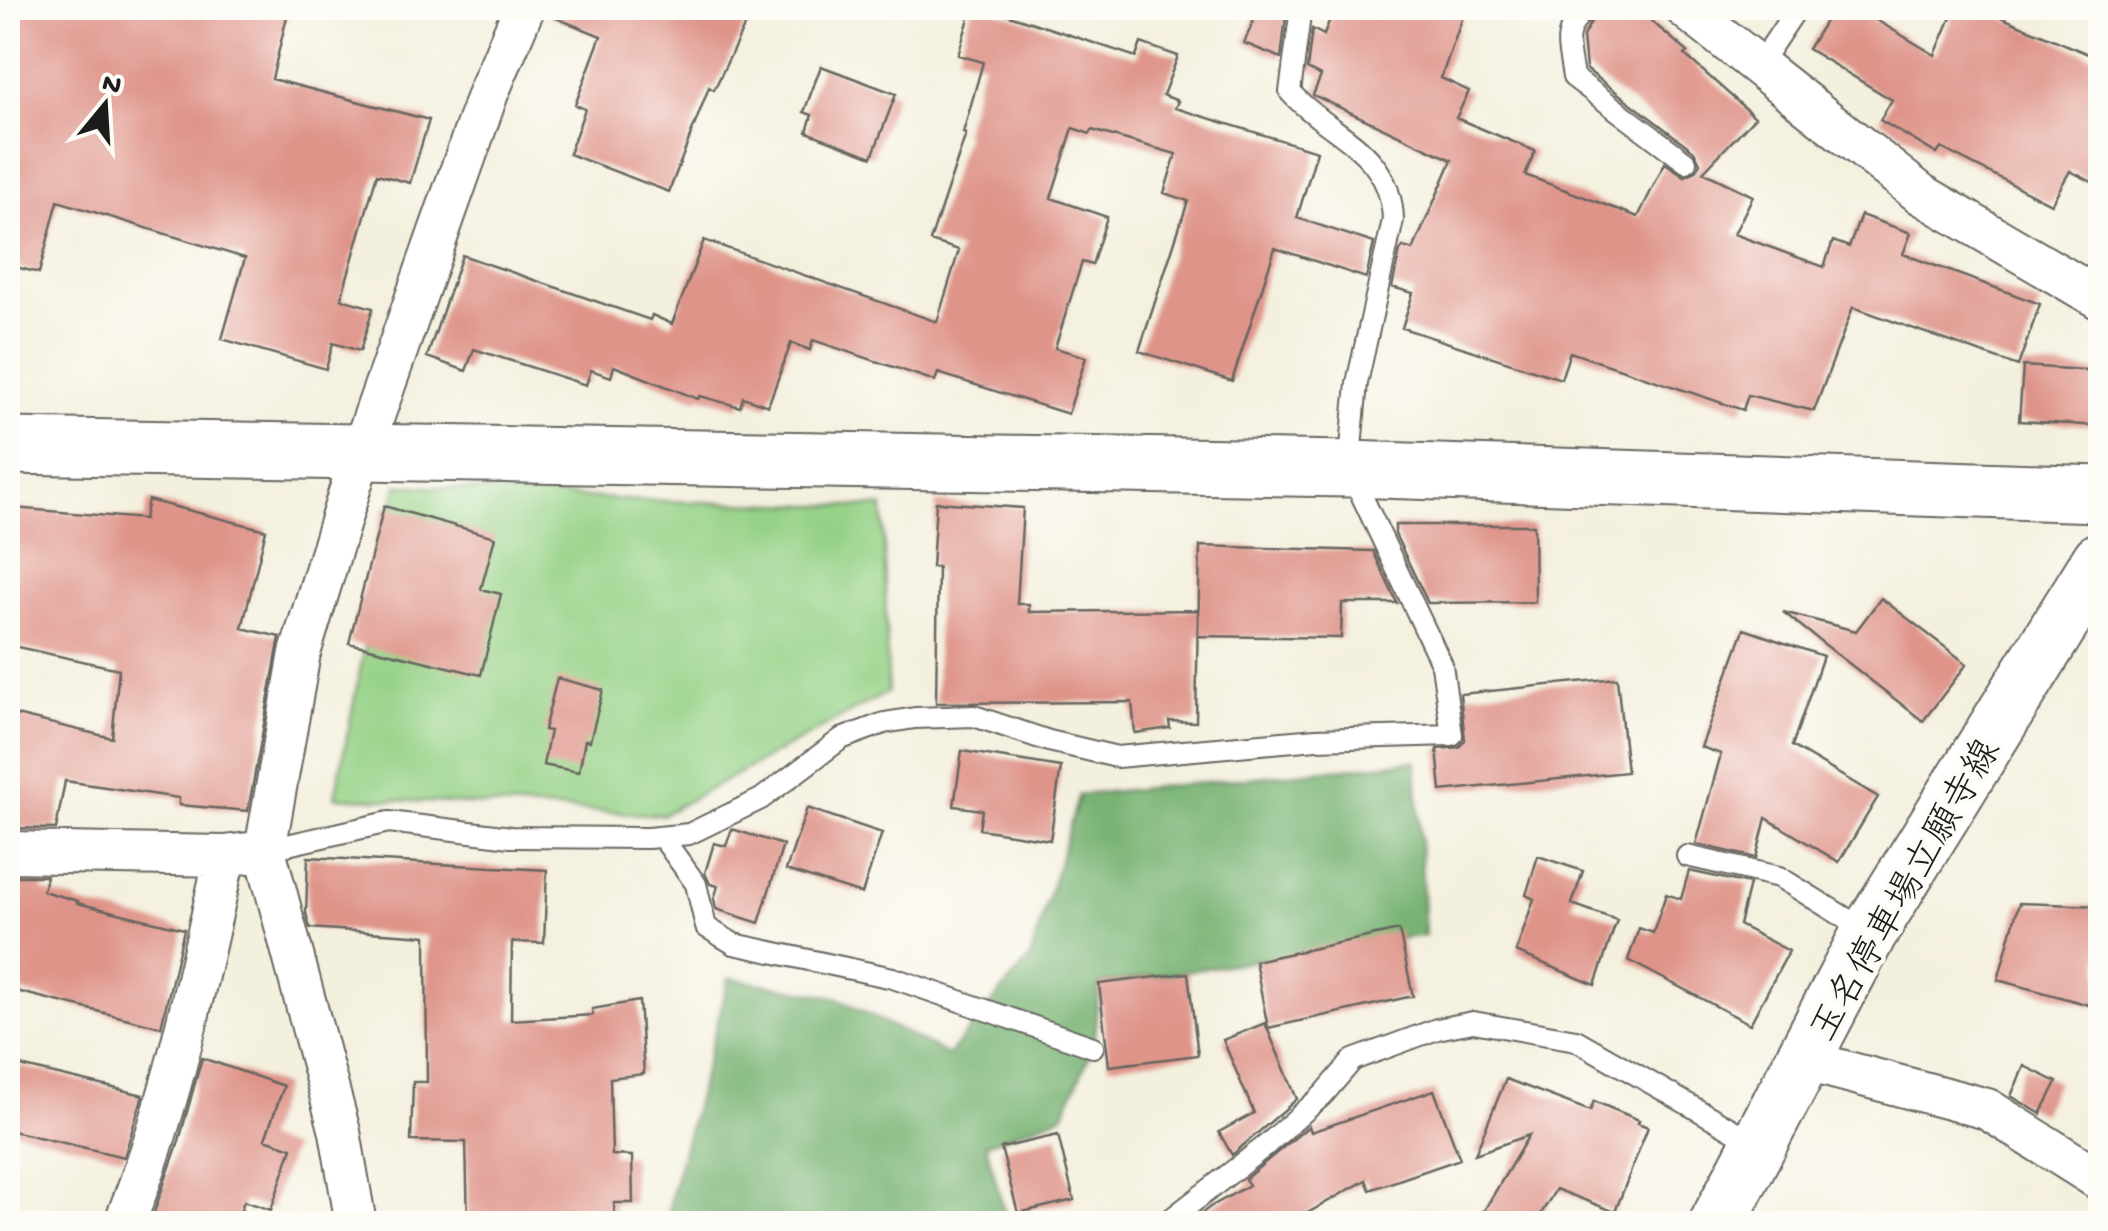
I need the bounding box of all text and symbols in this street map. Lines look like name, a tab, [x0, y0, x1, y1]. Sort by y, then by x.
north arrow	[55, 55, 155, 155]
text: N	[98, 67, 125, 104]
street label: 玉名停車場立願寺線	[1802, 732, 2013, 1051]

